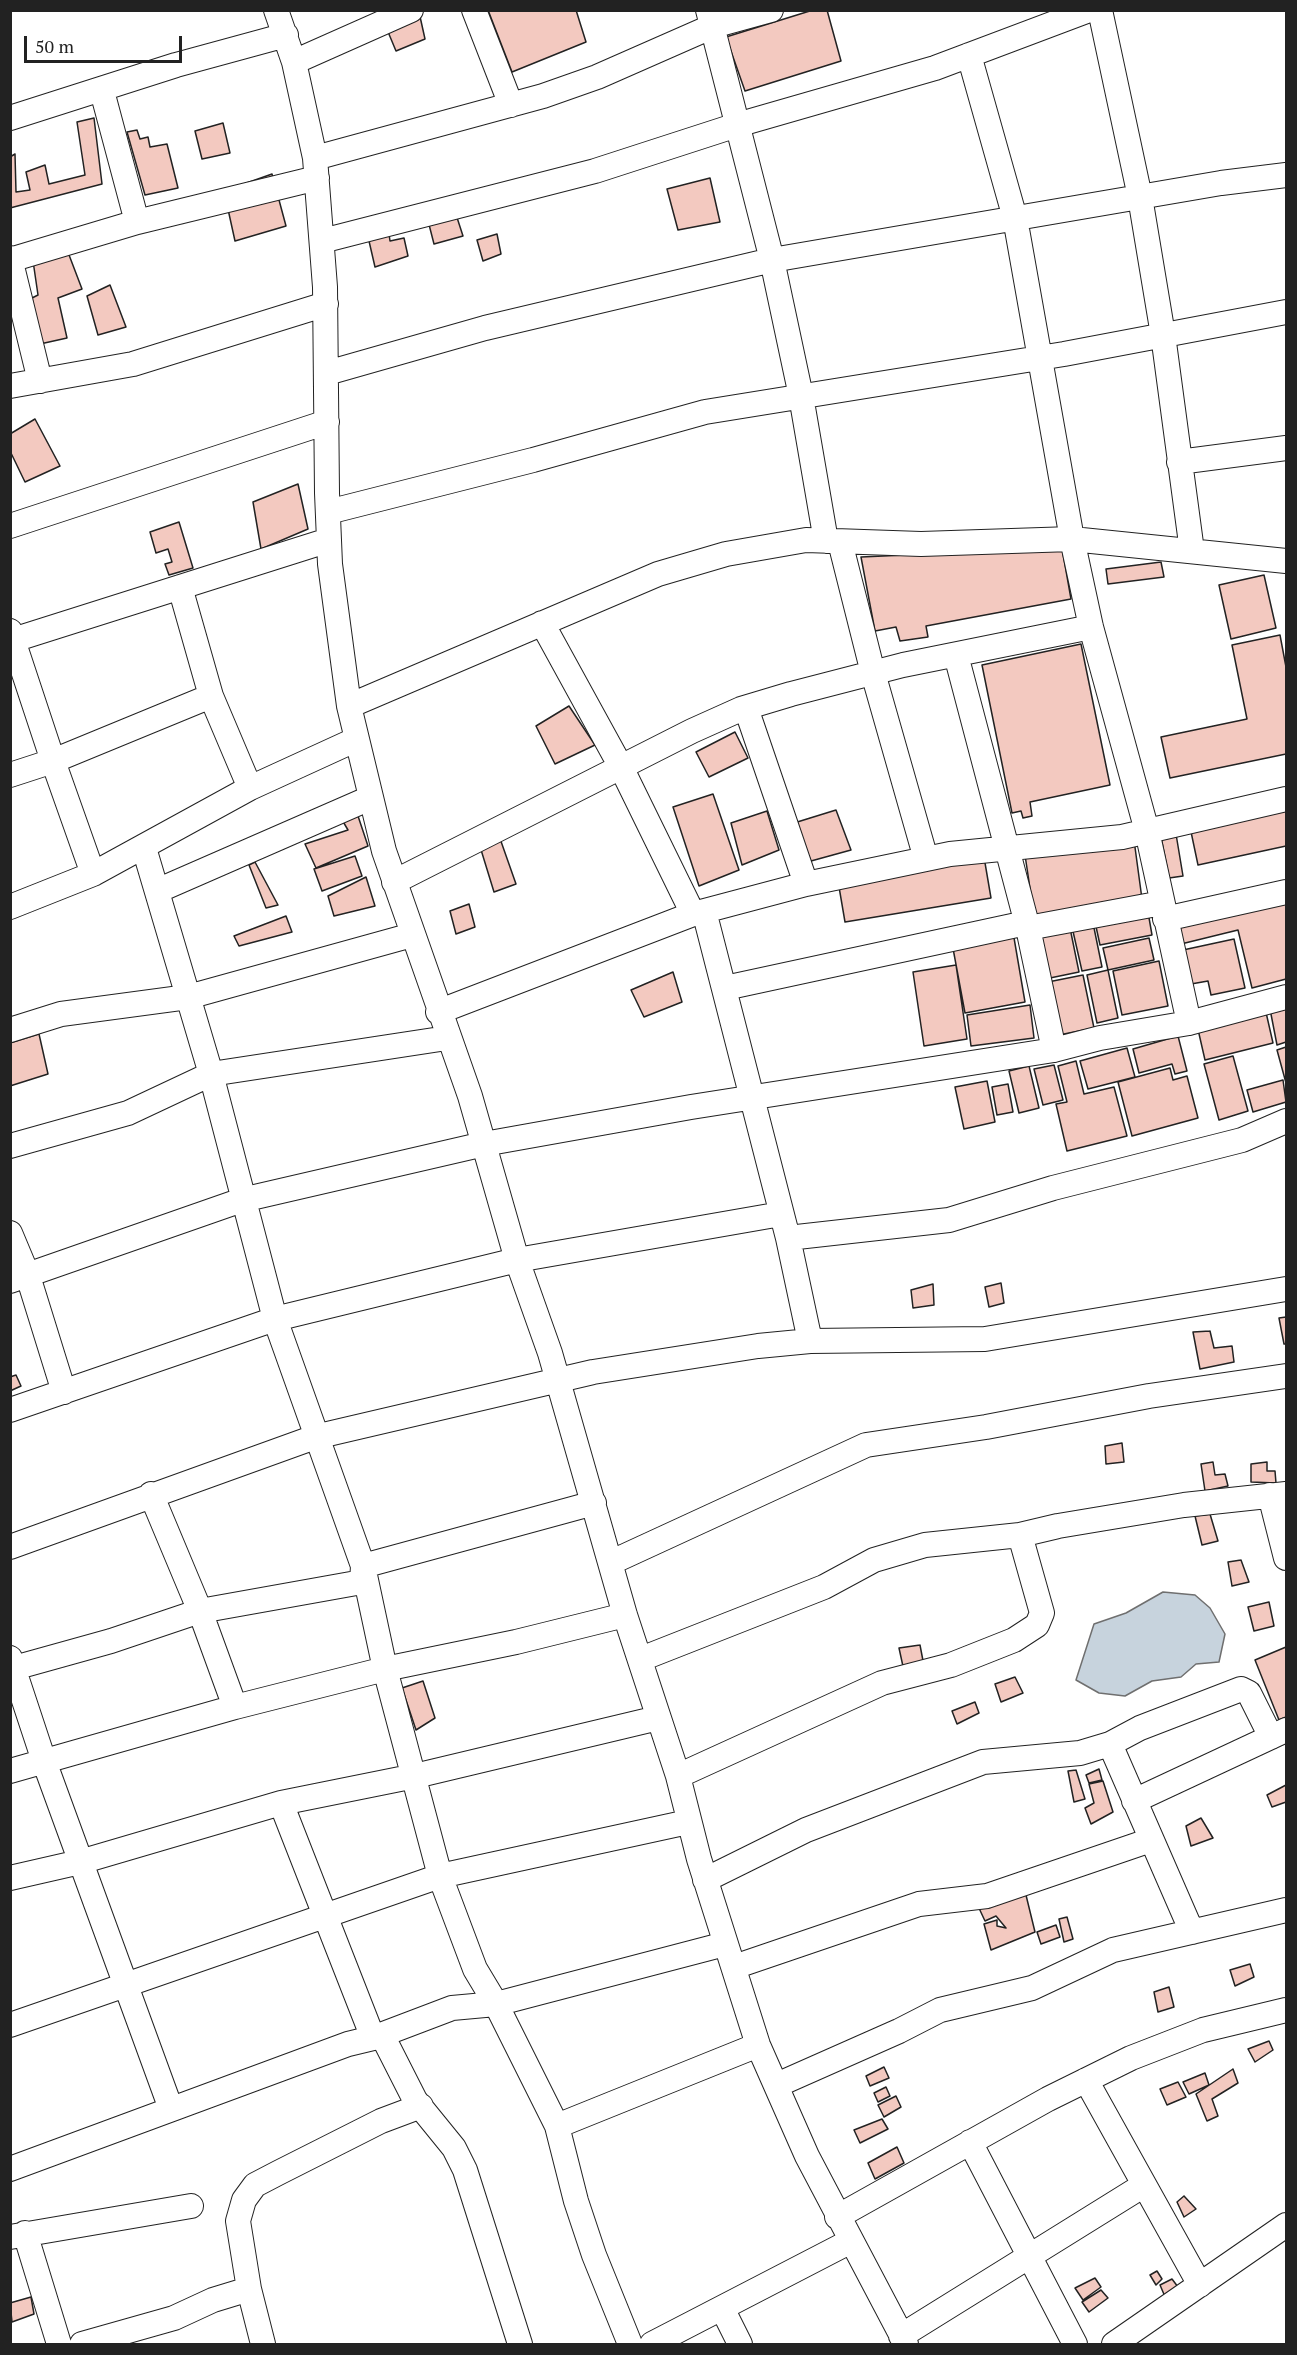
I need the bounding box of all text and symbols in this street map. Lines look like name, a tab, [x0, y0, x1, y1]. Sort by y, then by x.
scale bar	[27, 24, 184, 62]
text: 50 m	[35, 34, 74, 58]

